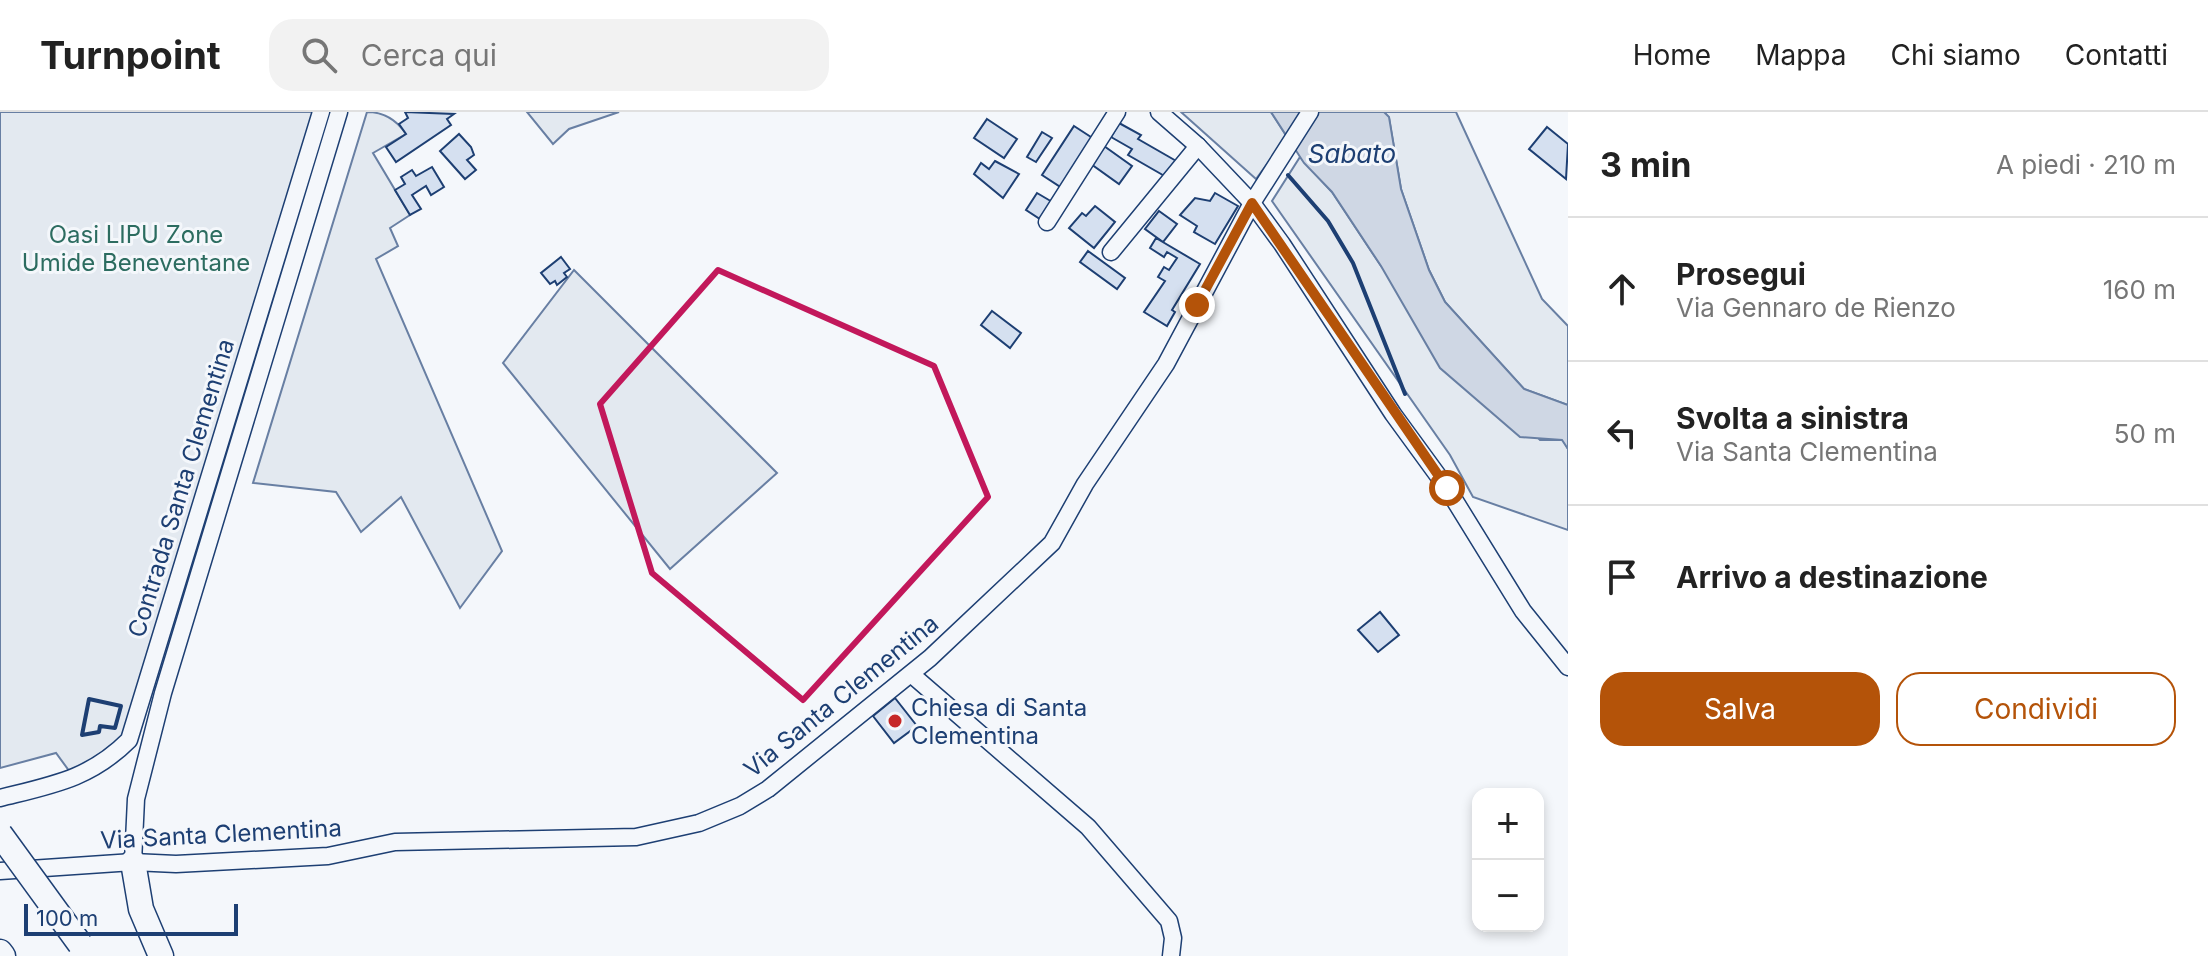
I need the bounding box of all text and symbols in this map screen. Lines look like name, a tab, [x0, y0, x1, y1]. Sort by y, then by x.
search box	[269, 19, 829, 91]
text: Turnpoint	[40, 32, 221, 78]
icon: search	[297, 33, 341, 77]
text: Cerca qui	[361, 37, 497, 73]
text: Home	[1633, 38, 1711, 72]
text: Mappa	[1755, 38, 1847, 72]
text: Chi siamo	[1891, 38, 2021, 72]
text: Contatti	[2065, 38, 2168, 72]
water label: Sabato	[1308, 138, 1396, 169]
text: 3 min	[1600, 144, 1691, 185]
text: A piedi · 210 m	[1996, 149, 2176, 180]
park label: Oasi LIPU Zone Umide Beneventane	[22, 220, 250, 277]
text: Prosegui	[1676, 256, 1806, 292]
icon: ahead	[1600, 267, 1644, 311]
text: 160 m	[2103, 274, 2176, 305]
route end	[1179, 287, 1215, 323]
text: Via Gennaro de Rienzo	[1676, 292, 1956, 323]
street label: Contrada Santa Clementina	[122, 335, 240, 641]
text: Svolta a sinistra	[1676, 400, 1909, 436]
icon: left	[1600, 411, 1644, 455]
text: 50 m	[2114, 418, 2176, 449]
text: Via Santa Clementina	[1676, 436, 1938, 467]
route start	[1429, 470, 1465, 506]
icon: arrive	[1600, 555, 1644, 599]
text: Arrivo a destinazione	[1676, 559, 1988, 595]
street label: Via Santa Clementina	[738, 609, 944, 783]
button: Salva	[1600, 672, 1880, 746]
button: Condividi	[1896, 672, 2176, 746]
place label: Chiesa di Santa Clementina	[911, 693, 1087, 750]
marker: Chiesa di Santa Clementina	[886, 712, 904, 730]
map controls	[1472, 788, 1544, 932]
button: +	[1472, 788, 1544, 860]
street label: Via Santa Clementina	[100, 813, 342, 855]
button: −	[1472, 860, 1544, 932]
scale bar	[24, 900, 238, 936]
text: 100 m	[36, 905, 98, 931]

